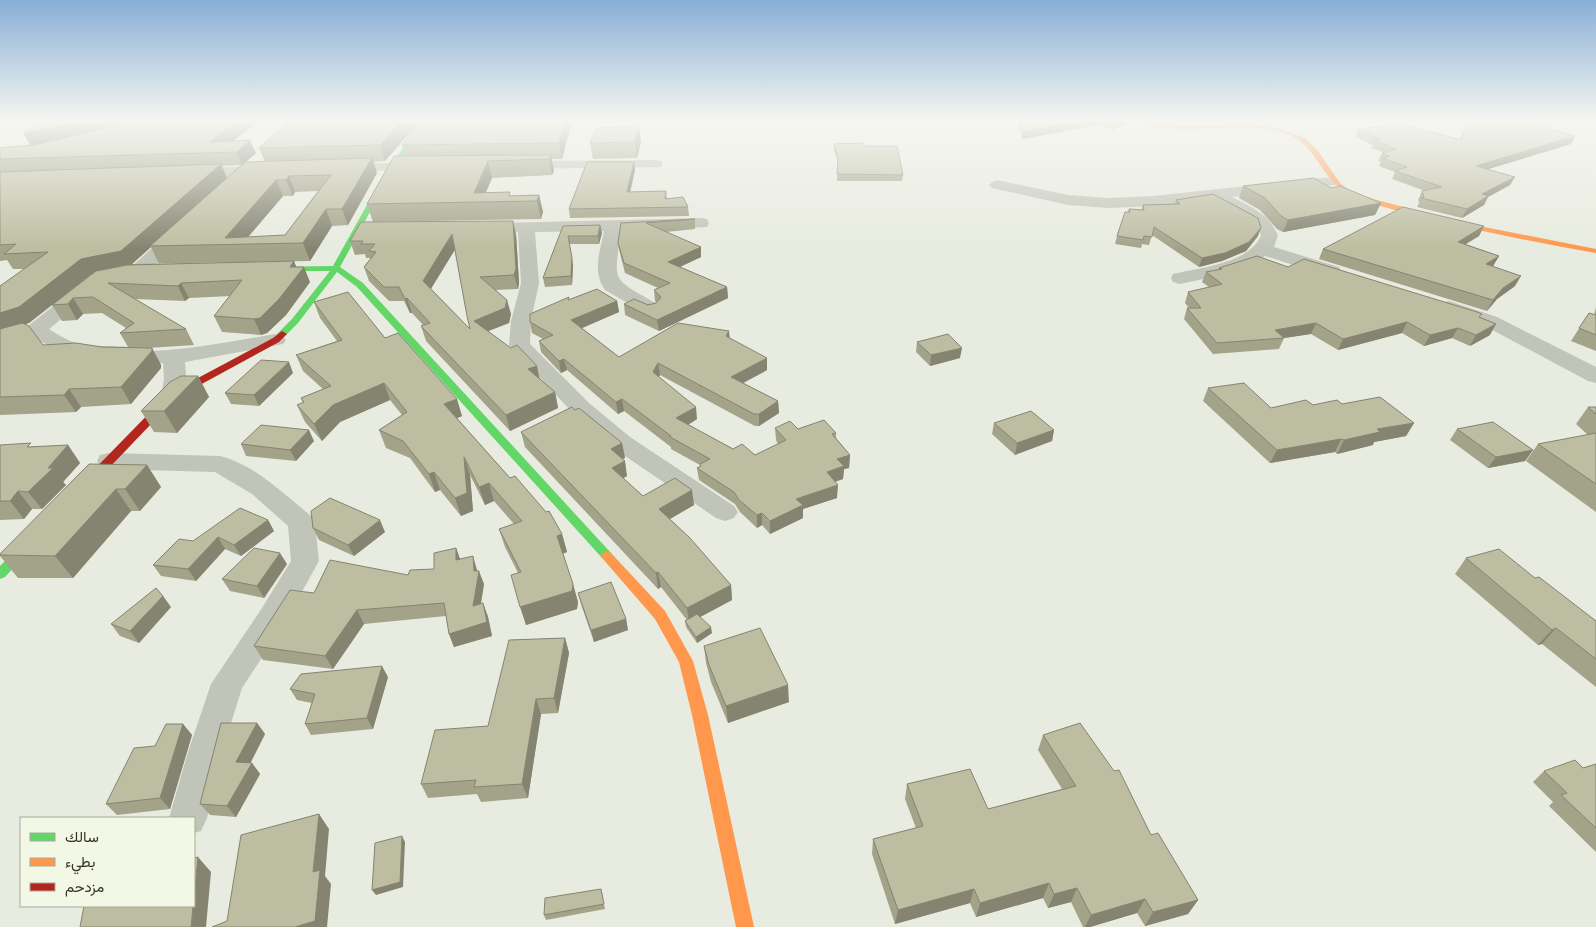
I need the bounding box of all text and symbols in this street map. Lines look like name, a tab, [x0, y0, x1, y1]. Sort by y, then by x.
legend	[20, 817, 195, 907]
text: سالك	[65, 828, 99, 846]
text: بطيء	[65, 853, 95, 875]
text: مزدحم	[65, 878, 104, 897]

